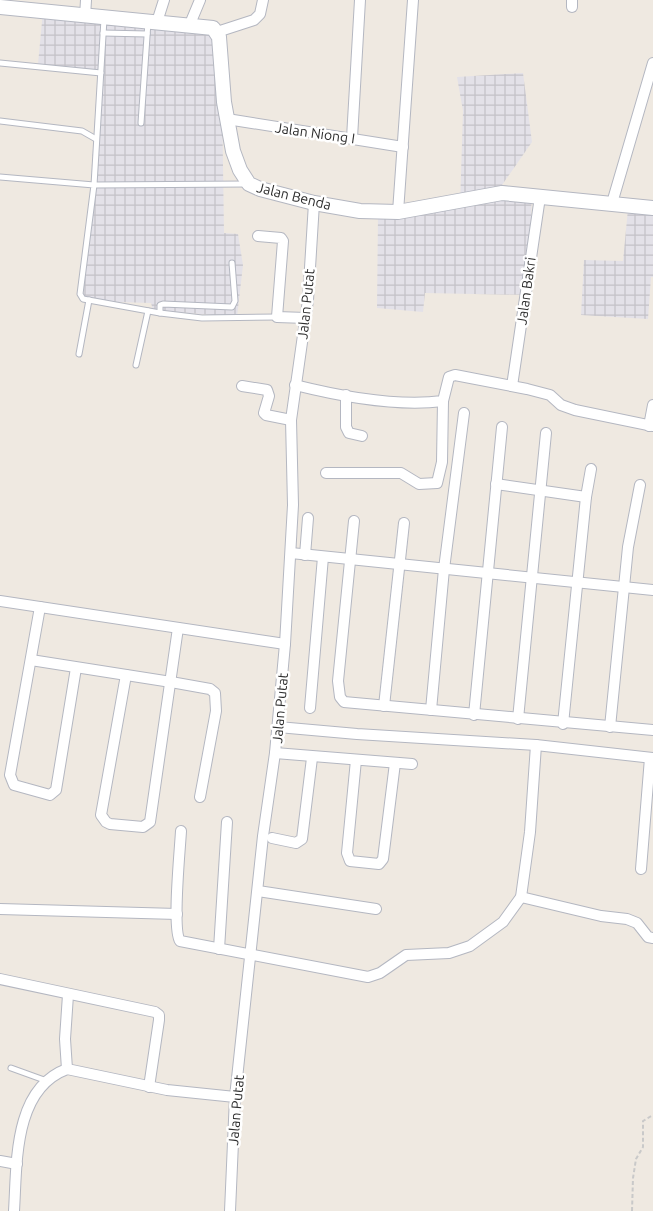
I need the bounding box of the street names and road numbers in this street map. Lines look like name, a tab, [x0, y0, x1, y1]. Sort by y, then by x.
street label: Jalan Niong I	[274, 119, 356, 147]
street label: Jalan Benda	[255, 179, 333, 213]
street label: Jalan Bakri	[513, 256, 539, 326]
street label: Jalan Putat	[294, 268, 318, 340]
street label: Jalan Putat	[269, 672, 291, 744]
street label: Jalan Putat	[225, 1074, 247, 1146]

